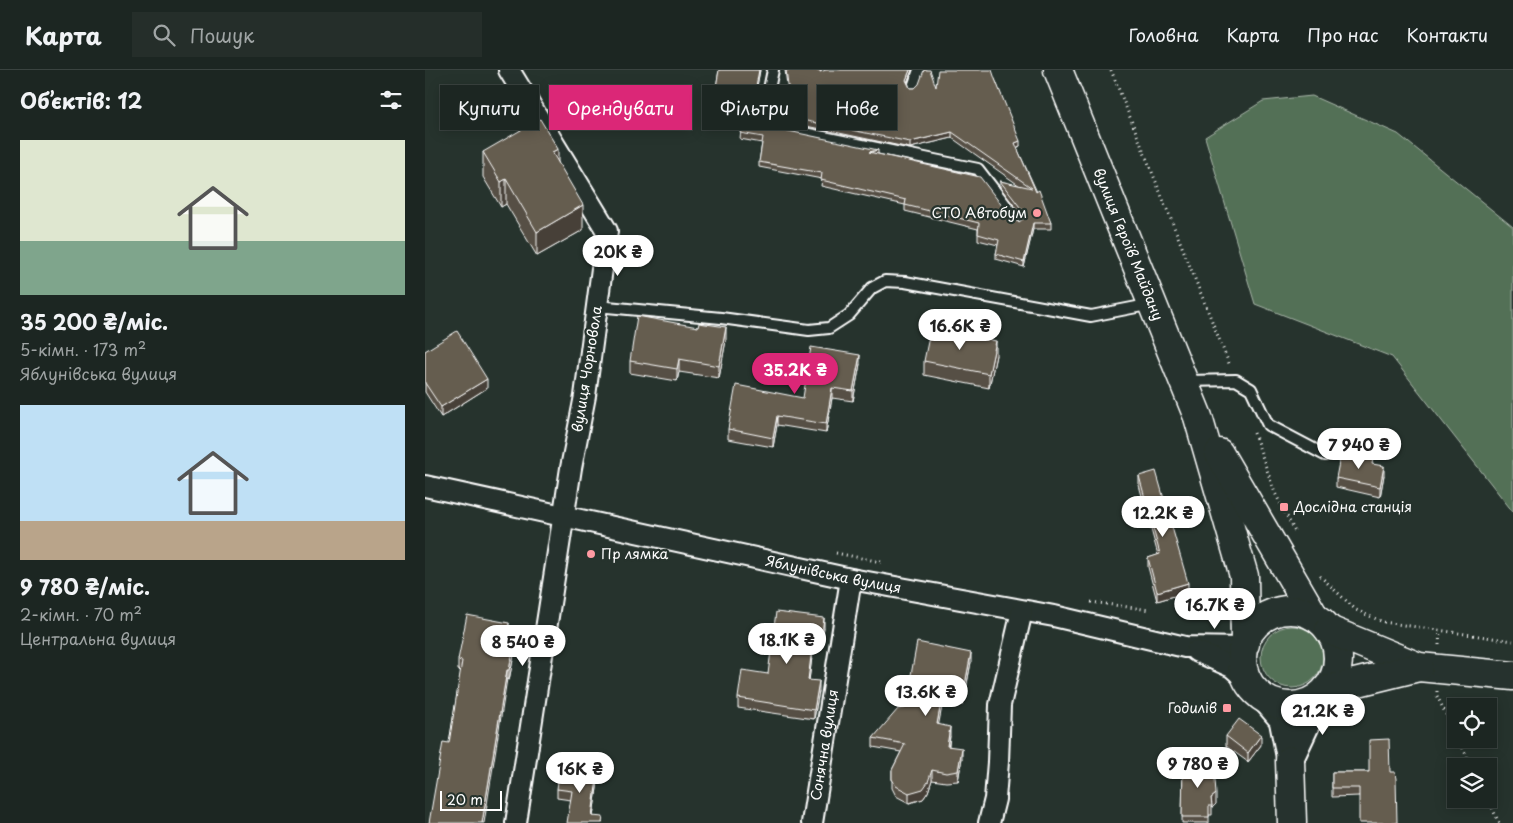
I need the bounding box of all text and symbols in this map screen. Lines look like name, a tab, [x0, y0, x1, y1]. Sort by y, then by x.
search box	[132, 12, 482, 57]
text: Карта	[25, 17, 102, 53]
icon: search	[150, 21, 178, 49]
text: Пошук	[190, 21, 254, 49]
text: Головна	[1128, 21, 1198, 48]
text: Карта	[1226, 21, 1279, 48]
text: Про нас	[1307, 21, 1379, 48]
text: Контакти	[1407, 21, 1488, 48]
text: Об’єктів: 12	[20, 84, 142, 116]
chip: Купити	[440, 85, 539, 130]
chip: Орендувати	[549, 85, 692, 130]
chip: Фільтри	[702, 85, 807, 130]
chip: Нове	[817, 85, 897, 130]
icon: filters	[377, 86, 405, 114]
street label: вулиця Героїв Майдану	[1089, 165, 1169, 324]
icon: home	[168, 173, 258, 263]
place label: СТО Автобум	[931, 202, 1027, 223]
marker: СТО Автобум	[1031, 207, 1043, 219]
pin: 20K ₴	[583, 234, 653, 277]
text: 20K ₴	[594, 239, 642, 263]
street label: вулиця Чорновола	[566, 304, 607, 434]
text: 35 200 ₴/міс.	[20, 305, 168, 337]
pin: 16.6K ₴	[914, 308, 1006, 351]
text: 16.6K ₴	[929, 313, 991, 337]
text: 5-кімн. · 173 m²	[20, 337, 146, 361]
pin: 35.2K ₴	[749, 352, 841, 395]
text: 35.2K ₴	[763, 357, 827, 381]
text: Яблунівська вулиця	[20, 361, 177, 385]
pin: 7 940 ₴	[1313, 428, 1405, 470]
text: 7 940 ₴	[1328, 432, 1390, 456]
icon: home	[168, 438, 258, 528]
pin: 12.2K ₴	[1117, 496, 1209, 538]
place label: Дослідна станція	[1293, 496, 1412, 517]
text: 12.2K ₴	[1133, 500, 1193, 524]
marker: Дослідна станція	[1278, 501, 1290, 513]
place label: Пр лямка	[601, 543, 669, 564]
marker: Пр лямка	[585, 548, 597, 560]
street label: Яблунівська вулиця	[764, 550, 903, 598]
text: 9 780 ₴/міс.	[20, 570, 150, 602]
pin: 16.7K ₴	[1169, 588, 1261, 630]
text: 16.7K ₴	[1185, 592, 1245, 616]
text: 2-кімн. · 70 m²	[20, 602, 142, 626]
pin: 18.1K ₴	[741, 622, 833, 665]
pin: 8 540 ₴	[477, 624, 569, 667]
text: Центральна вулиця	[20, 626, 176, 650]
text: 18.1K ₴	[759, 627, 815, 651]
text: 8 540 ₴	[492, 629, 554, 653]
pin: 13.6K ₴	[880, 674, 972, 717]
text: 13.6K ₴	[896, 679, 956, 703]
street label: Сонячна вулиця	[805, 688, 843, 802]
pin: 21.2K ₴	[1277, 694, 1369, 736]
place label: Годилів	[1168, 697, 1217, 718]
text: 21.2K ₴	[1292, 698, 1354, 722]
map controls	[1447, 698, 1497, 808]
button: locate	[1447, 698, 1497, 748]
marker: Годилів	[1221, 702, 1233, 714]
pin: 9 780 ₴	[1152, 746, 1244, 789]
text: 9 780 ₴	[1168, 751, 1228, 775]
pin: 16K ₴	[545, 752, 615, 794]
text: 16K ₴	[557, 756, 603, 780]
button: layers	[1447, 758, 1497, 808]
scale bar	[440, 788, 503, 811]
text: 20 m	[447, 789, 483, 810]

